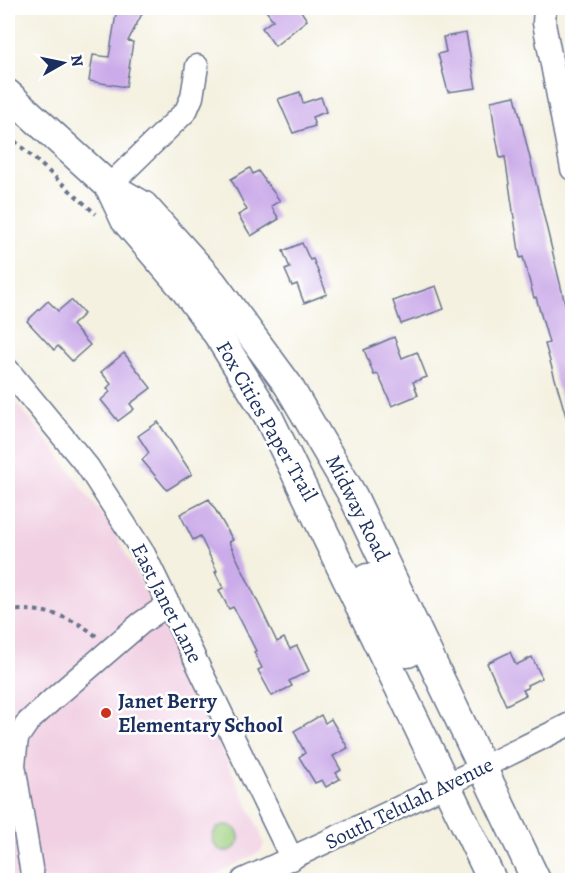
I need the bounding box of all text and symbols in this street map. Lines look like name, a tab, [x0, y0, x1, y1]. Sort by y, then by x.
north arrow	[33, 33, 93, 93]
text: N	[65, 53, 89, 69]
street label: Fox Cities Paper Trail	[210, 336, 324, 506]
street label: Midway Road	[319, 450, 397, 567]
street label: East Janet Lane	[125, 538, 209, 668]
place label: Janet Berry Elementary School	[118, 687, 283, 739]
marker: Janet Berry Elementary School	[99, 706, 113, 720]
street label: South Telulah Avenue	[320, 750, 498, 856]

